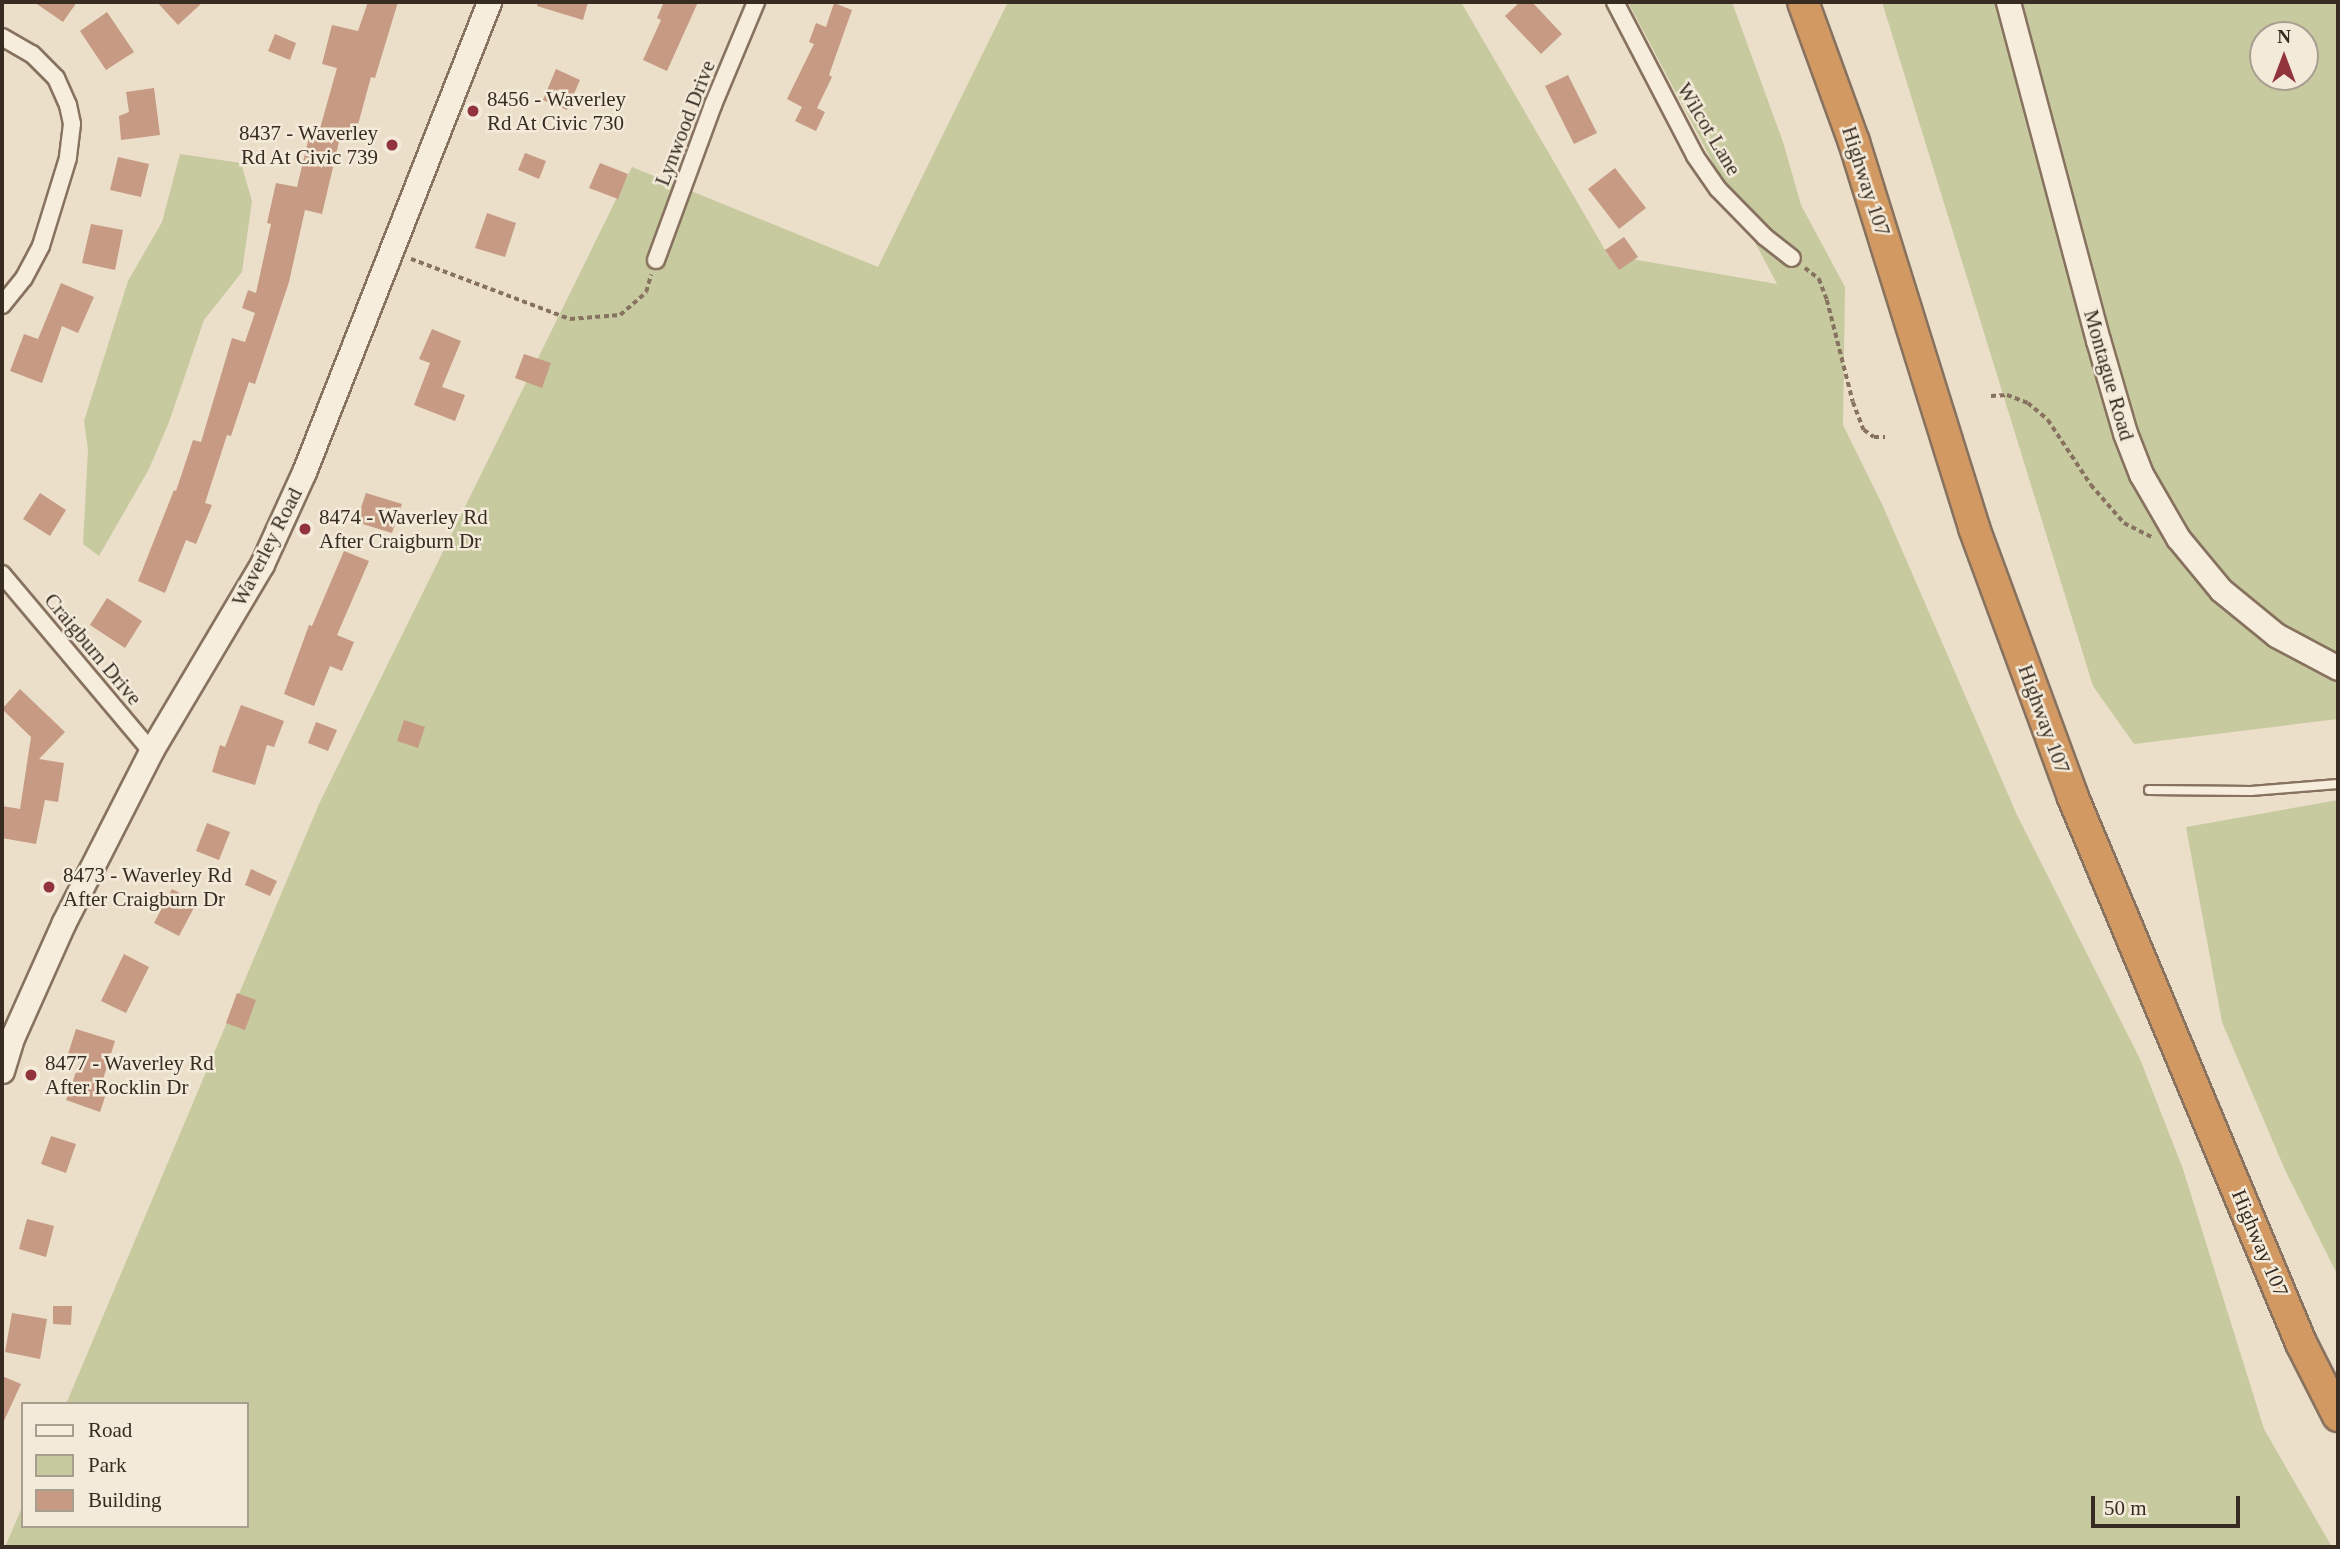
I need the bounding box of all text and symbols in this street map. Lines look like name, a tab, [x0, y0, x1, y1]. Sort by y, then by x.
north arrow	[2249, 21, 2319, 91]
text: N	[2277, 26, 2291, 47]
street label: Lynwood Drive	[650, 57, 720, 189]
street label: Wilcot Lane	[1672, 78, 1746, 180]
place label: 8456 - Waverley Rd At Civic 730	[487, 86, 626, 136]
marker: 8456 - Waverley Rd At Civic 730	[465, 103, 481, 119]
place label: 8437 - Waverley Rd At Civic 739	[239, 120, 378, 170]
street label: Highway 107	[1836, 123, 1896, 239]
marker: 8437 - Waverley Rd At Civic 739	[384, 137, 400, 153]
street label: Montague Road	[2078, 307, 2140, 443]
street label: Waverley Road	[226, 484, 308, 610]
place label: 8474 - Waverley Rd After Craigburn Dr	[319, 504, 488, 554]
marker: 8474 - Waverley Rd After Craigburn Dr	[297, 521, 313, 537]
street label: Craigburn Drive	[39, 588, 147, 710]
street label: Highway 107	[2013, 661, 2075, 777]
place label: 8473 - Waverley Rd After Craigburn Dr	[63, 862, 232, 912]
marker: 8473 - Waverley Rd After Craigburn Dr	[41, 879, 57, 895]
place label: 8477 - Waverley Rd After Rocklin Dr	[45, 1050, 214, 1100]
marker: 8477 - Waverley Rd After Rocklin Dr	[23, 1067, 39, 1083]
street label: Highway 107	[2226, 1186, 2294, 1300]
legend	[21, 1402, 248, 1528]
text: Road	[88, 1418, 132, 1442]
text: Park	[88, 1453, 127, 1477]
scale bar	[2095, 1482, 2244, 1526]
text: Building	[88, 1488, 162, 1512]
text: 50 m	[2104, 1496, 2147, 1520]

